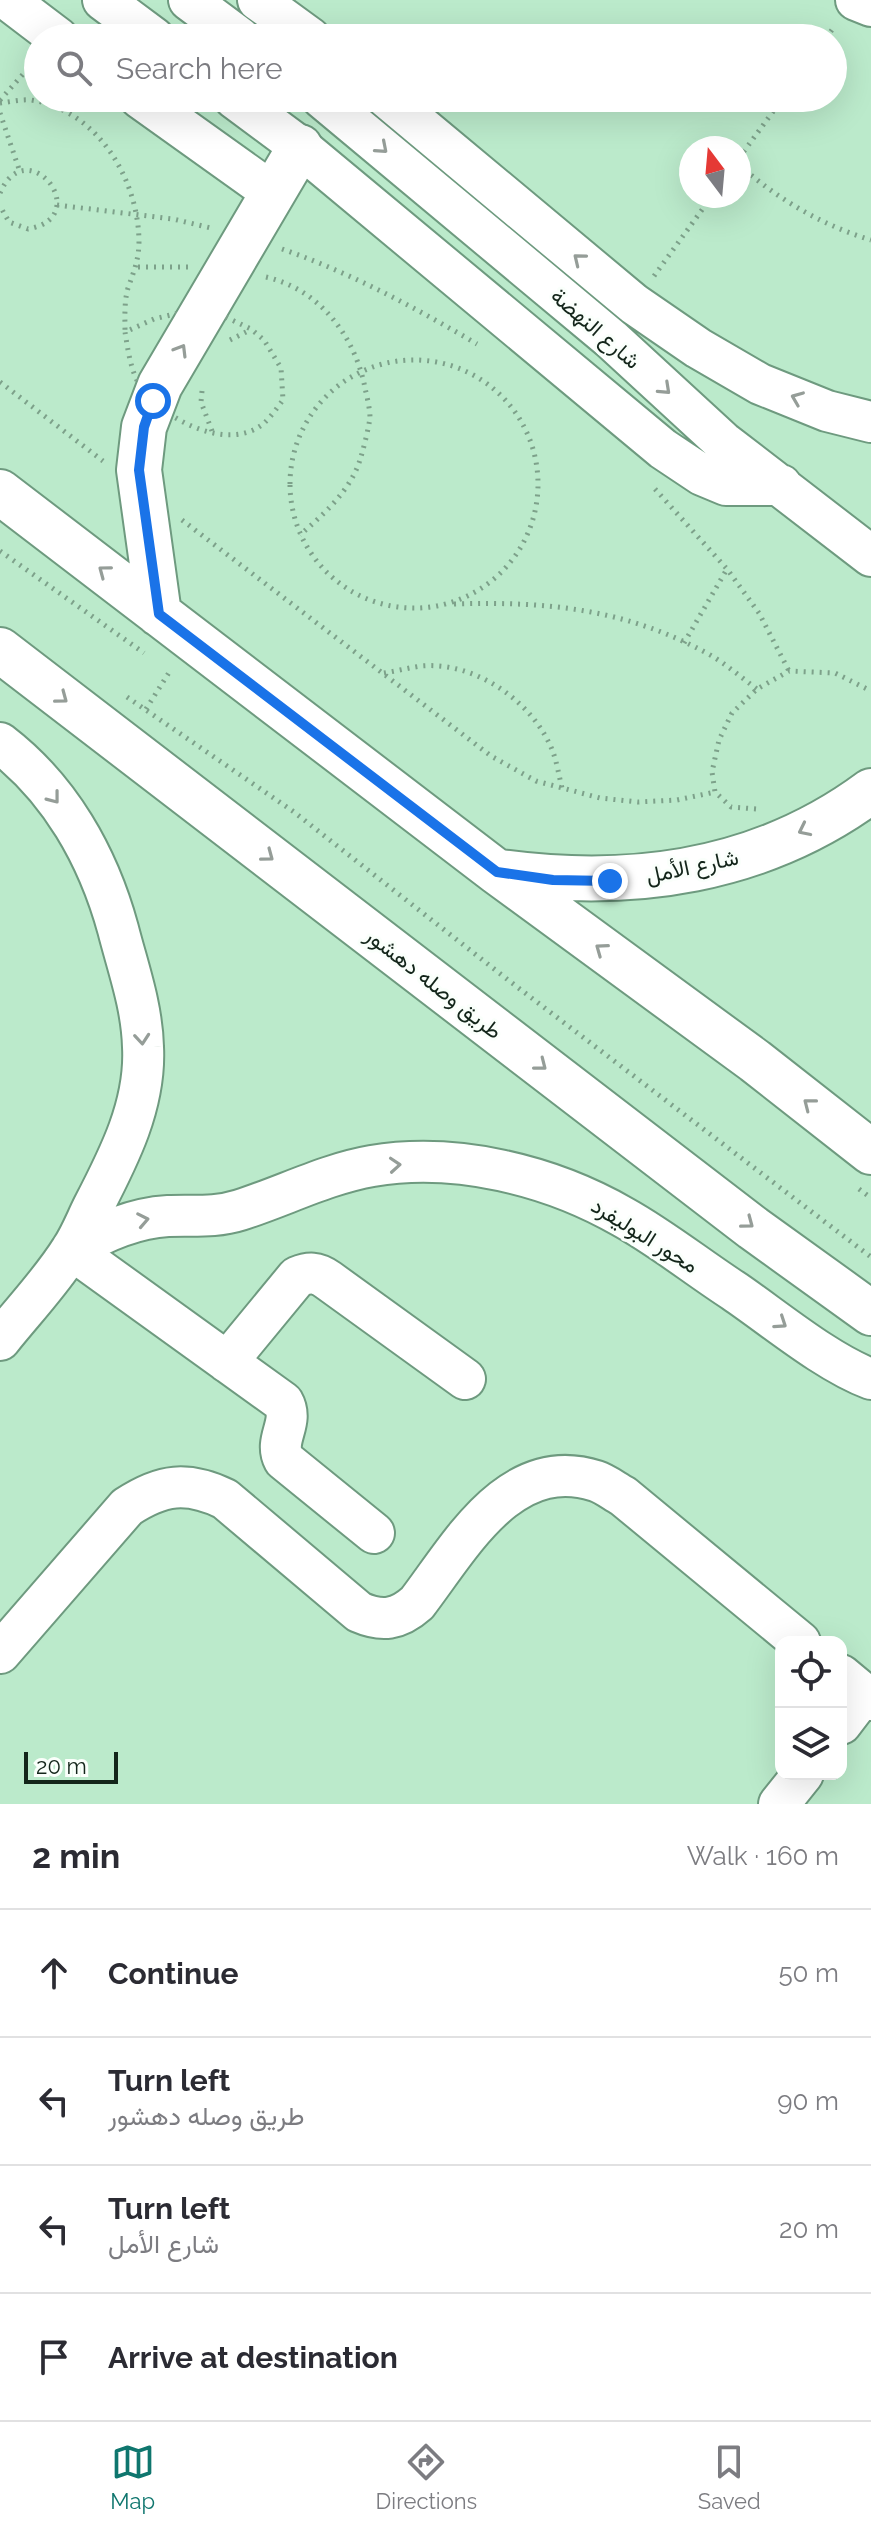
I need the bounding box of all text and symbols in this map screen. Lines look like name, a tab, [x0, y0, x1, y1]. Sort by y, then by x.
search box	[24, 24, 847, 112]
icon: search	[52, 46, 96, 90]
text: Search here	[116, 51, 283, 86]
north arrow	[679, 136, 751, 208]
one-way arrow	[372, 138, 387, 153]
one-way arrow	[574, 254, 588, 269]
street label: شارع النهضة	[545, 282, 646, 375]
one-way arrow	[171, 344, 187, 359]
one-way arrow	[656, 379, 670, 394]
route start	[135, 383, 171, 419]
one-way arrow	[791, 392, 805, 408]
one-way arrow	[98, 567, 113, 581]
one-way arrow	[53, 688, 68, 702]
one-way arrow	[45, 789, 59, 804]
one-way arrow	[798, 821, 813, 836]
street label: شارع الأمل	[643, 844, 741, 890]
one-way arrow	[259, 846, 274, 860]
route end	[592, 863, 628, 899]
street label: طريق وصله دهشور	[359, 921, 507, 1045]
one-way arrow	[595, 944, 610, 958]
one-way arrow	[133, 1033, 150, 1046]
one-way arrow	[532, 1056, 547, 1070]
one-way arrow	[804, 1099, 818, 1114]
one-way arrow	[389, 1157, 402, 1174]
street label: محور البوليفرد	[586, 1192, 703, 1279]
one-way arrow	[136, 1212, 150, 1229]
one-way arrow	[739, 1214, 753, 1228]
one-way arrow	[772, 1314, 787, 1329]
map controls	[775, 1636, 847, 1780]
button: locate	[775, 1636, 847, 1708]
button: layers	[775, 1708, 847, 1780]
scale bar	[24, 1748, 118, 1784]
text: 20 m	[36, 1753, 87, 1779]
text: 2 min	[32, 1836, 120, 1876]
text: Walk · 160 m	[687, 1841, 839, 1871]
icon: ahead	[32, 1951, 76, 1995]
text: Continue	[108, 1956, 239, 1991]
text: 50 m	[778, 1958, 839, 1988]
text: Turn left	[108, 2063, 230, 2098]
icon: left	[32, 2079, 76, 2123]
text: 90 m	[777, 2086, 839, 2116]
text: طريق وصله دهشور	[108, 2101, 304, 2131]
text: Turn left	[108, 2191, 230, 2226]
icon: left	[32, 2207, 76, 2251]
text: 20 m	[779, 2214, 839, 2244]
text: شارع الأمل	[108, 2229, 219, 2259]
icon: arrive	[32, 2335, 76, 2379]
text: Arrive at destination	[108, 2340, 398, 2375]
tab: Map	[110, 2440, 155, 2514]
tab: Directions	[376, 2440, 477, 2514]
tab: Saved	[698, 2440, 761, 2514]

